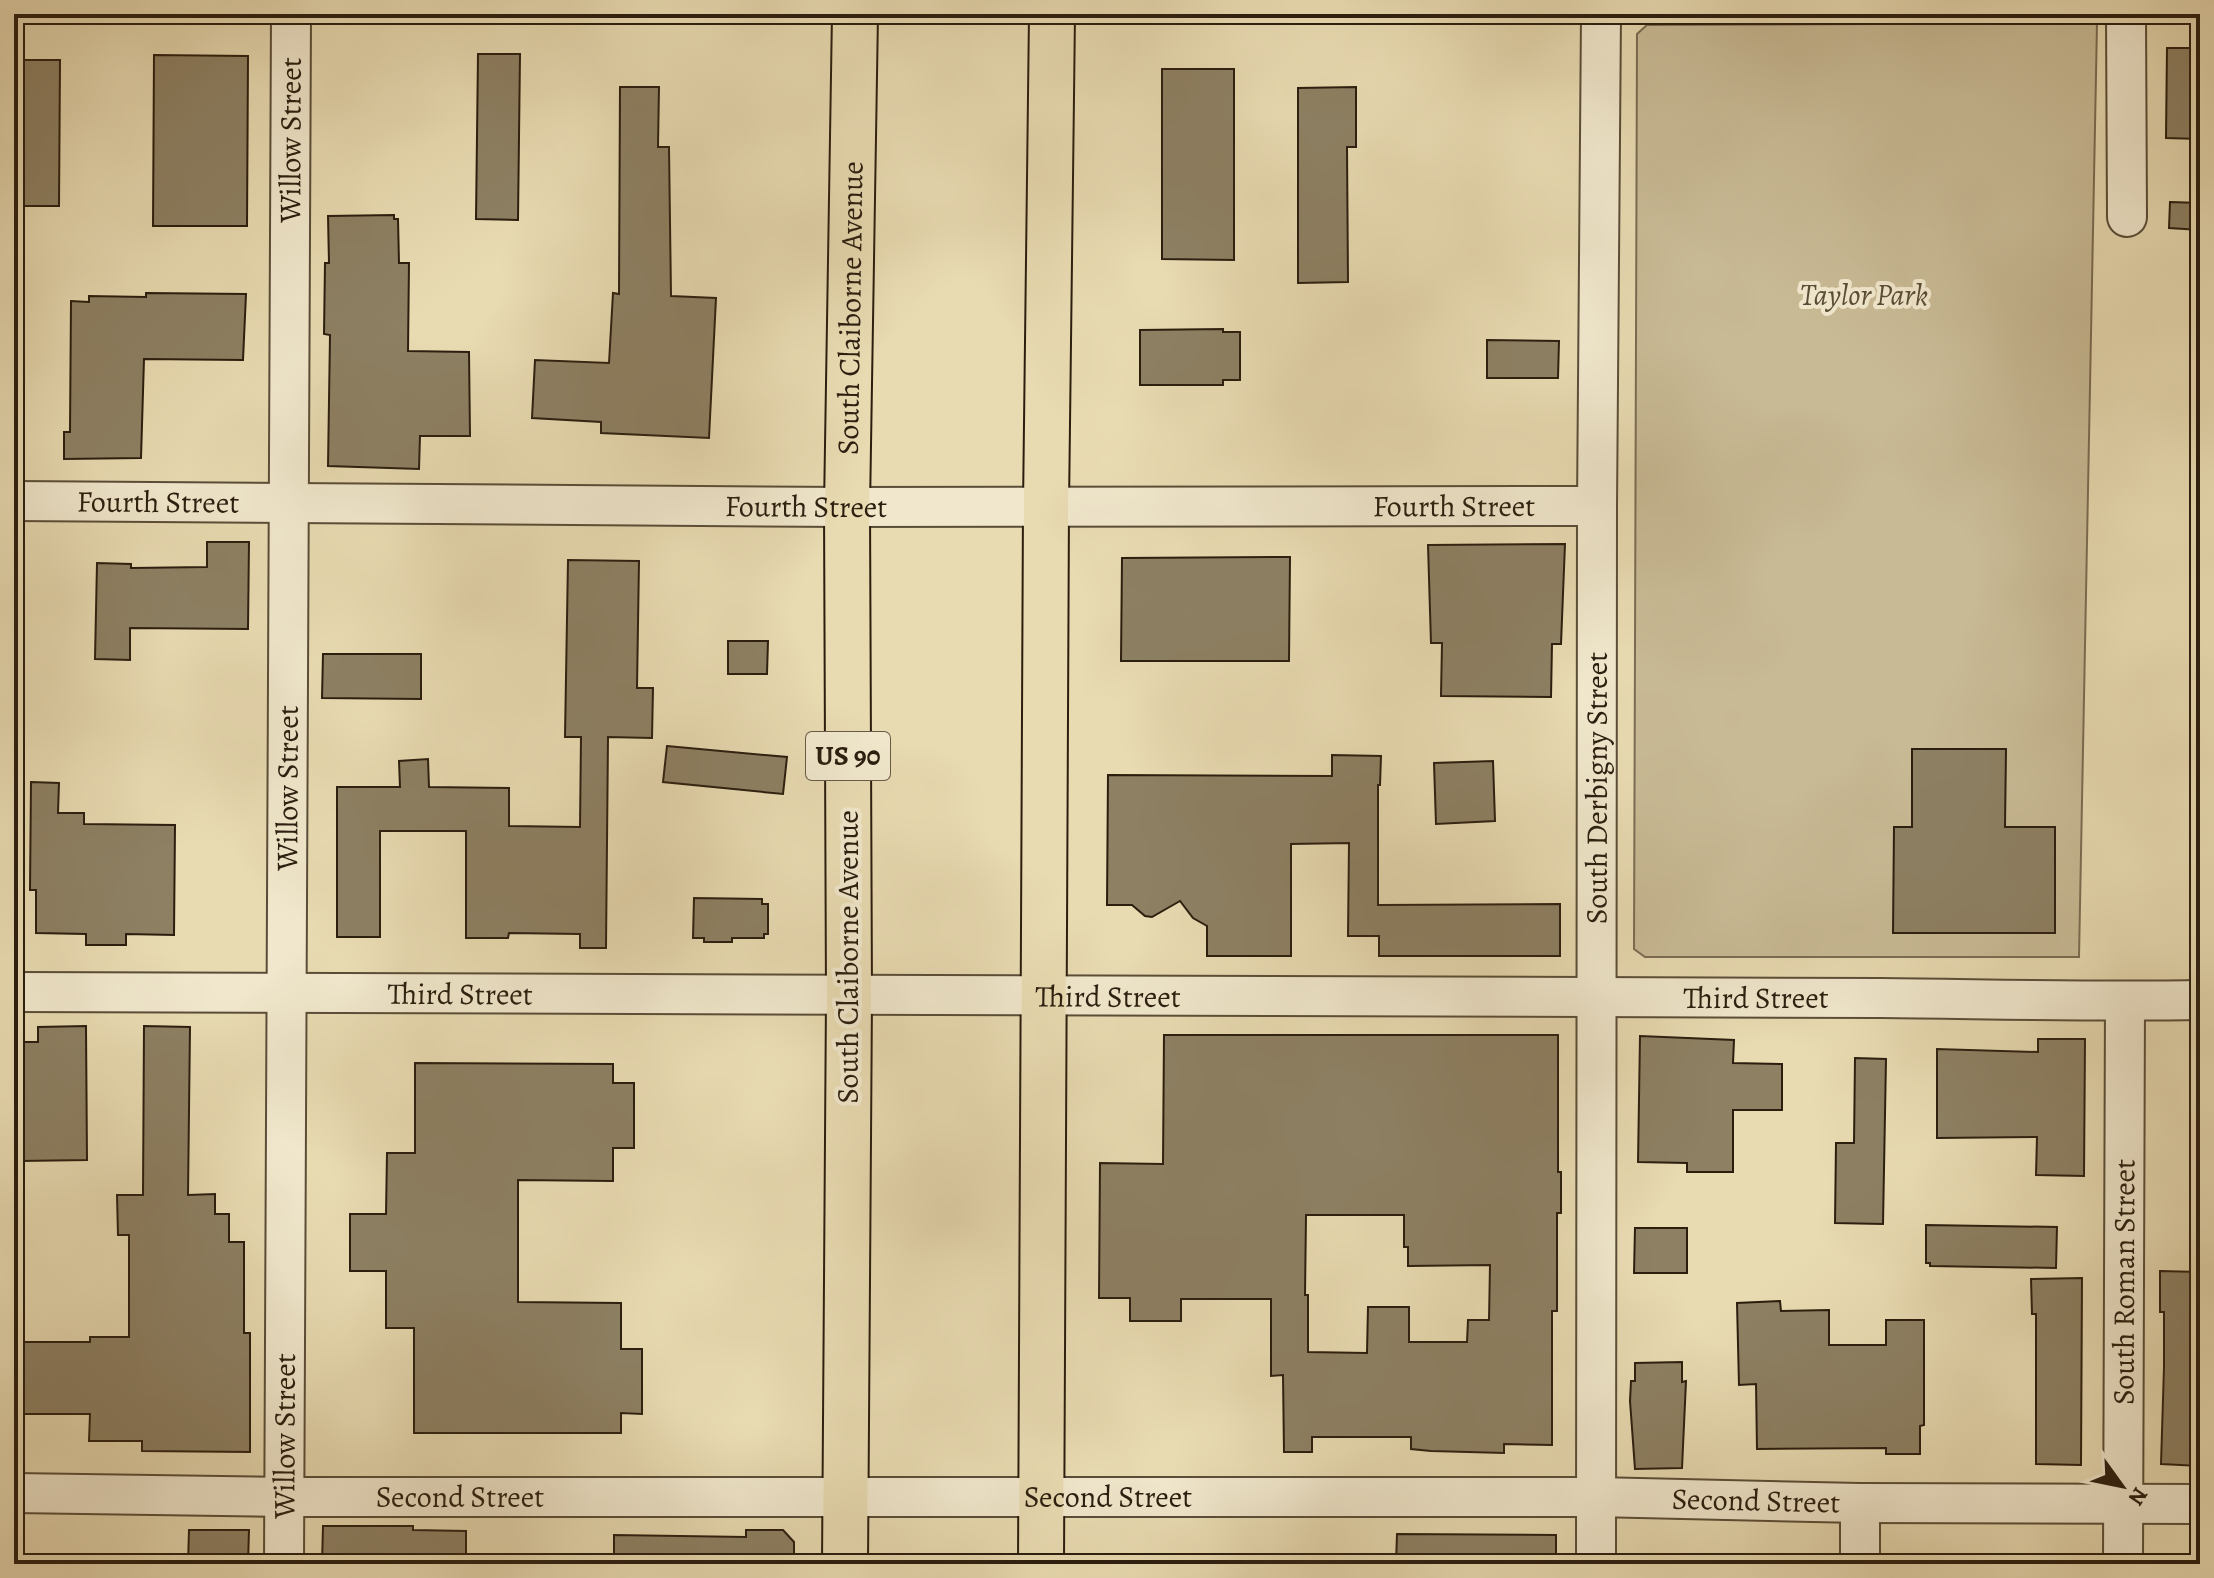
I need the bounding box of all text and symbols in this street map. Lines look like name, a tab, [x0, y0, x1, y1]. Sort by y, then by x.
street label: Willow Street	[270, 57, 311, 224]
street label: South Claiborne Avenue	[828, 161, 873, 455]
park label: Taylor Park	[1800, 275, 1928, 315]
street label: Fourth Street	[77, 481, 239, 523]
street label: Fourth Street	[725, 486, 887, 527]
street label: Fourth Street	[1373, 486, 1535, 526]
street label: South Derbigny Street	[1577, 652, 1617, 924]
street label: Willow Street	[267, 705, 308, 872]
road number: US 90	[806, 732, 890, 780]
street label: South Claiborne Avenue	[828, 810, 868, 1104]
street label: Third Street	[387, 974, 533, 1014]
street label: Third Street	[1035, 976, 1181, 1017]
street label: Third Street	[1683, 978, 1829, 1018]
street label: South Roman Street	[2104, 1159, 2144, 1405]
street label: Willow Street	[264, 1353, 305, 1520]
north arrow	[2082, 1446, 2162, 1526]
street label: Second Street	[376, 1477, 544, 1517]
street label: Second Street	[1024, 1477, 1192, 1517]
street label: Second Street	[1671, 1479, 1841, 1523]
text: N	[2121, 1481, 2155, 1511]

